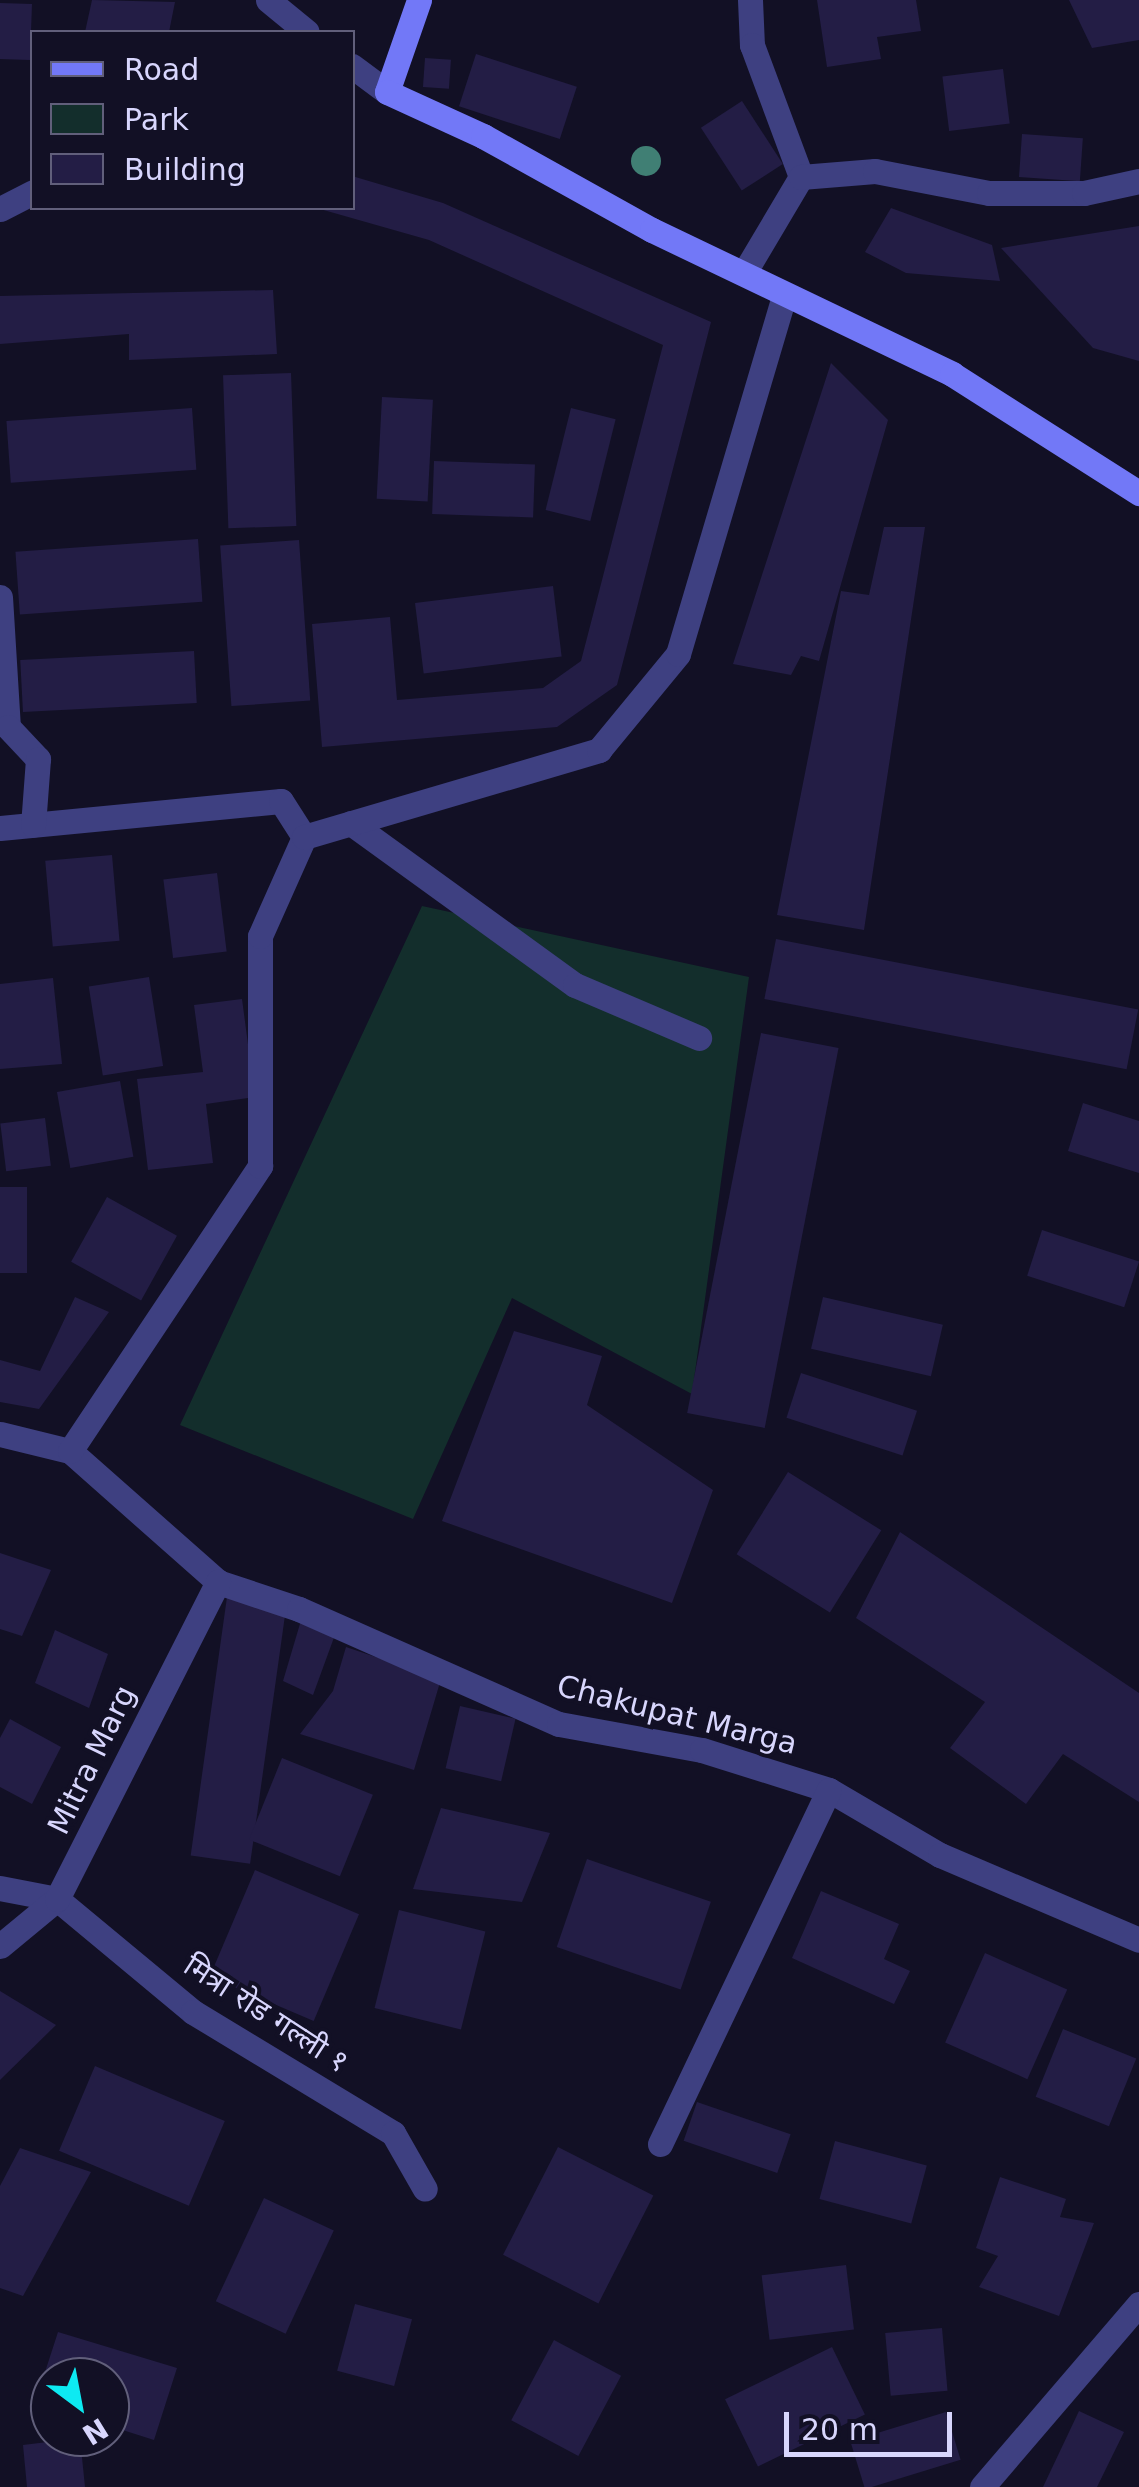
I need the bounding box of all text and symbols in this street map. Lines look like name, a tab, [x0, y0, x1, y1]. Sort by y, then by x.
legend	[30, 30, 355, 210]
text: Road	[124, 52, 199, 87]
text: Park	[124, 102, 189, 137]
text: Building	[124, 152, 246, 187]
street label: Chakupat Marga	[553, 1668, 801, 1762]
street label: Mitra Marg	[40, 1680, 144, 1840]
street label: मित्रा रोड गल्ली १	[177, 1947, 355, 2081]
north arrow	[30, 2357, 130, 2457]
scale bar	[789, 2392, 956, 2454]
text: N	[76, 2411, 114, 2451]
text: 20 m	[801, 2412, 878, 2447]

